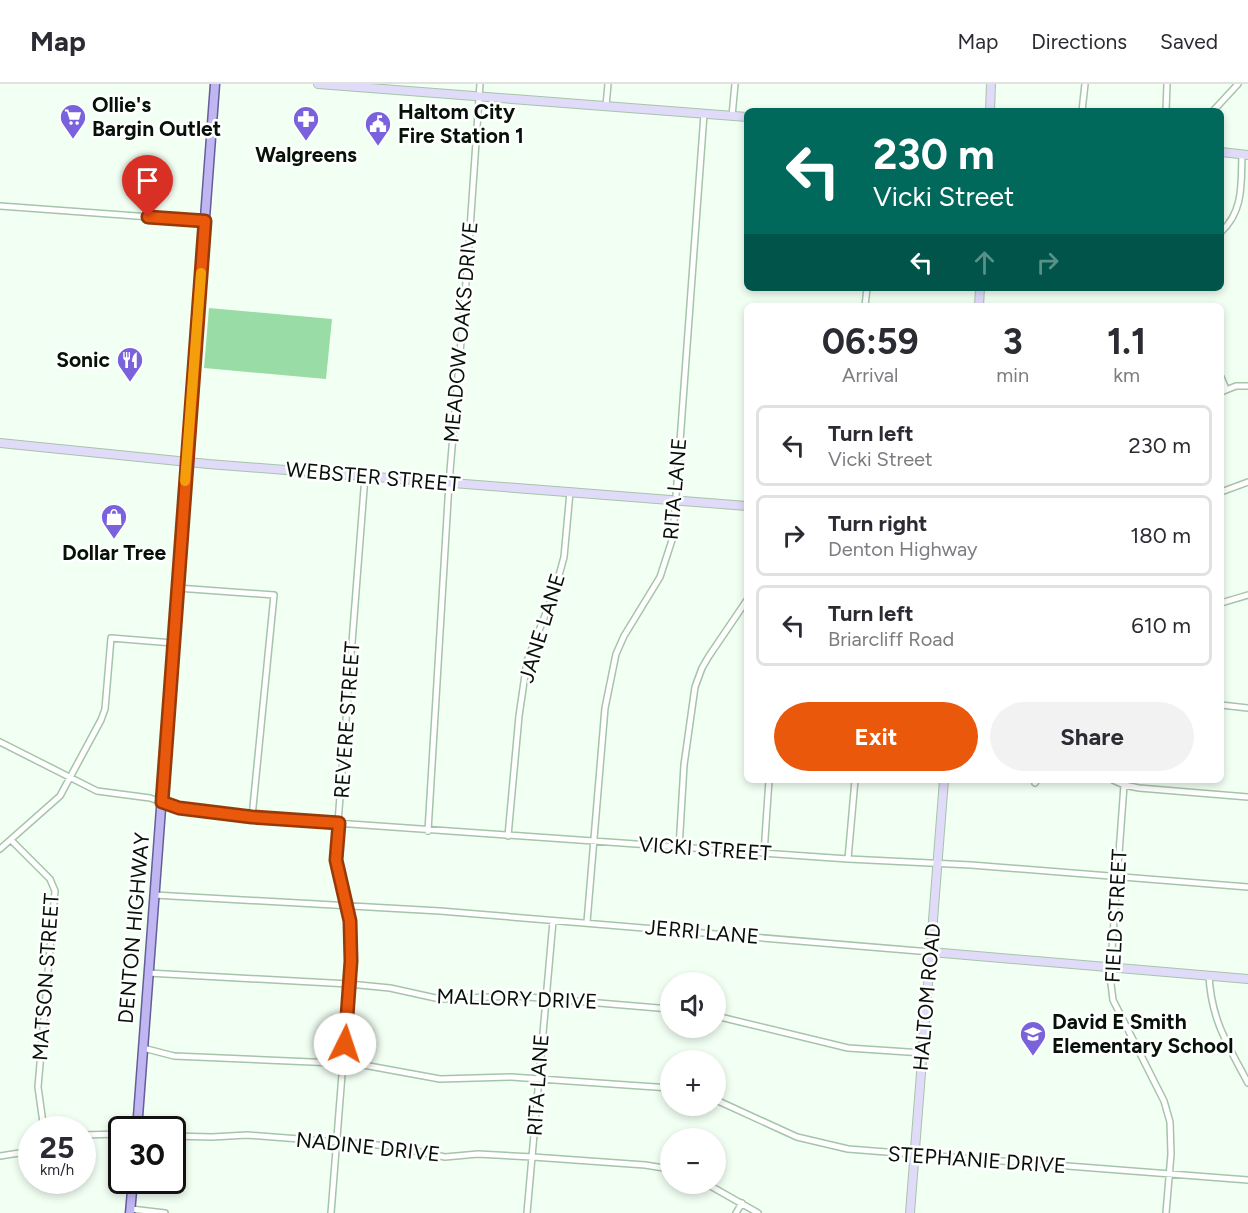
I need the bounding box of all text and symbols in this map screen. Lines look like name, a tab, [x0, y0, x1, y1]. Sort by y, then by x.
text: Map	[30, 24, 86, 58]
text: Map	[957, 29, 998, 54]
text: Directions	[1031, 29, 1127, 54]
text: Saved	[1160, 29, 1218, 54]
place label: Ollie's Bargin Outlet	[92, 92, 221, 141]
place label: Haltom City Fire Station 1	[398, 99, 524, 148]
supermarket icon: Ollie's Bargin Outlet	[58, 102, 88, 140]
pharmacy icon: Walgreens	[291, 104, 321, 142]
public building icon: Haltom City Fire Station 1	[363, 109, 393, 147]
text: 230 m	[873, 129, 995, 180]
icon: left	[774, 132, 852, 210]
place label: Walgreens	[255, 142, 357, 167]
pin	[122, 155, 173, 217]
icon: arrive	[131, 164, 164, 197]
text: Vicki Street	[873, 180, 1014, 213]
street label: MEADOW OAKS DRIVE	[438, 220, 483, 444]
icon: left	[905, 246, 938, 279]
icon: ahead	[968, 246, 1001, 279]
icon: right	[1031, 246, 1064, 279]
text: 06:59	[822, 320, 919, 363]
text: 3	[1003, 320, 1023, 363]
text: 1.1	[1107, 320, 1146, 363]
restaurant icon: Sonic	[115, 345, 145, 383]
place label: Sonic	[56, 347, 111, 372]
text: Arrival	[842, 363, 898, 387]
text: min	[996, 363, 1029, 387]
text: km	[1113, 363, 1140, 387]
text: Turn left	[828, 420, 914, 447]
icon: left	[777, 429, 810, 462]
text: 230 m	[1128, 432, 1191, 459]
street label: RITA LANE	[658, 437, 691, 541]
text: Vicki Street	[828, 447, 933, 471]
street label: WEBSTER STREET	[285, 456, 462, 497]
shop icon: Dollar Tree	[99, 502, 129, 540]
text: Turn right	[828, 510, 927, 537]
icon: right	[777, 519, 810, 552]
text: 180 m	[1130, 522, 1191, 549]
text: Denton Highway	[828, 537, 977, 561]
place label: Dollar Tree	[62, 540, 166, 565]
street label: JANE LANE	[513, 570, 570, 685]
text: Turn left	[828, 600, 914, 627]
icon: left	[777, 609, 810, 642]
text: 610 m	[1131, 612, 1191, 639]
text: Briarcliff Road	[828, 627, 954, 651]
street label: REVERE STREET	[329, 640, 364, 799]
button: Exit	[774, 702, 978, 771]
button: Share	[990, 702, 1194, 771]
street label: DENTON HIGHWAY	[113, 831, 154, 1025]
street label: VICKI STREET	[638, 831, 773, 866]
street label: FIELD STREET	[1100, 848, 1132, 984]
street label: MATSON STREET	[27, 892, 64, 1062]
street label: JERRI LANE	[644, 914, 760, 949]
street label: HALTOM ROAD	[908, 922, 945, 1072]
map controls	[660, 972, 726, 1194]
button: sound	[660, 972, 726, 1038]
street label: MALLORY DRIVE	[436, 983, 598, 1014]
place label: David E Smith Elementary School	[1052, 1009, 1233, 1058]
position arrow	[313, 1012, 377, 1076]
school or university icon: David E Smith Elementary School	[1018, 1019, 1048, 1057]
street label: RITA LANE	[521, 1033, 554, 1137]
button: +	[660, 1050, 726, 1116]
speed limit sign: 30	[108, 1116, 186, 1194]
street label: NADINE DRIVE	[295, 1127, 441, 1167]
button: −	[660, 1128, 726, 1194]
text: 25	[40, 1129, 74, 1166]
street label: STEPHANIE DRIVE	[887, 1141, 1067, 1178]
text: km/h	[40, 1161, 74, 1179]

